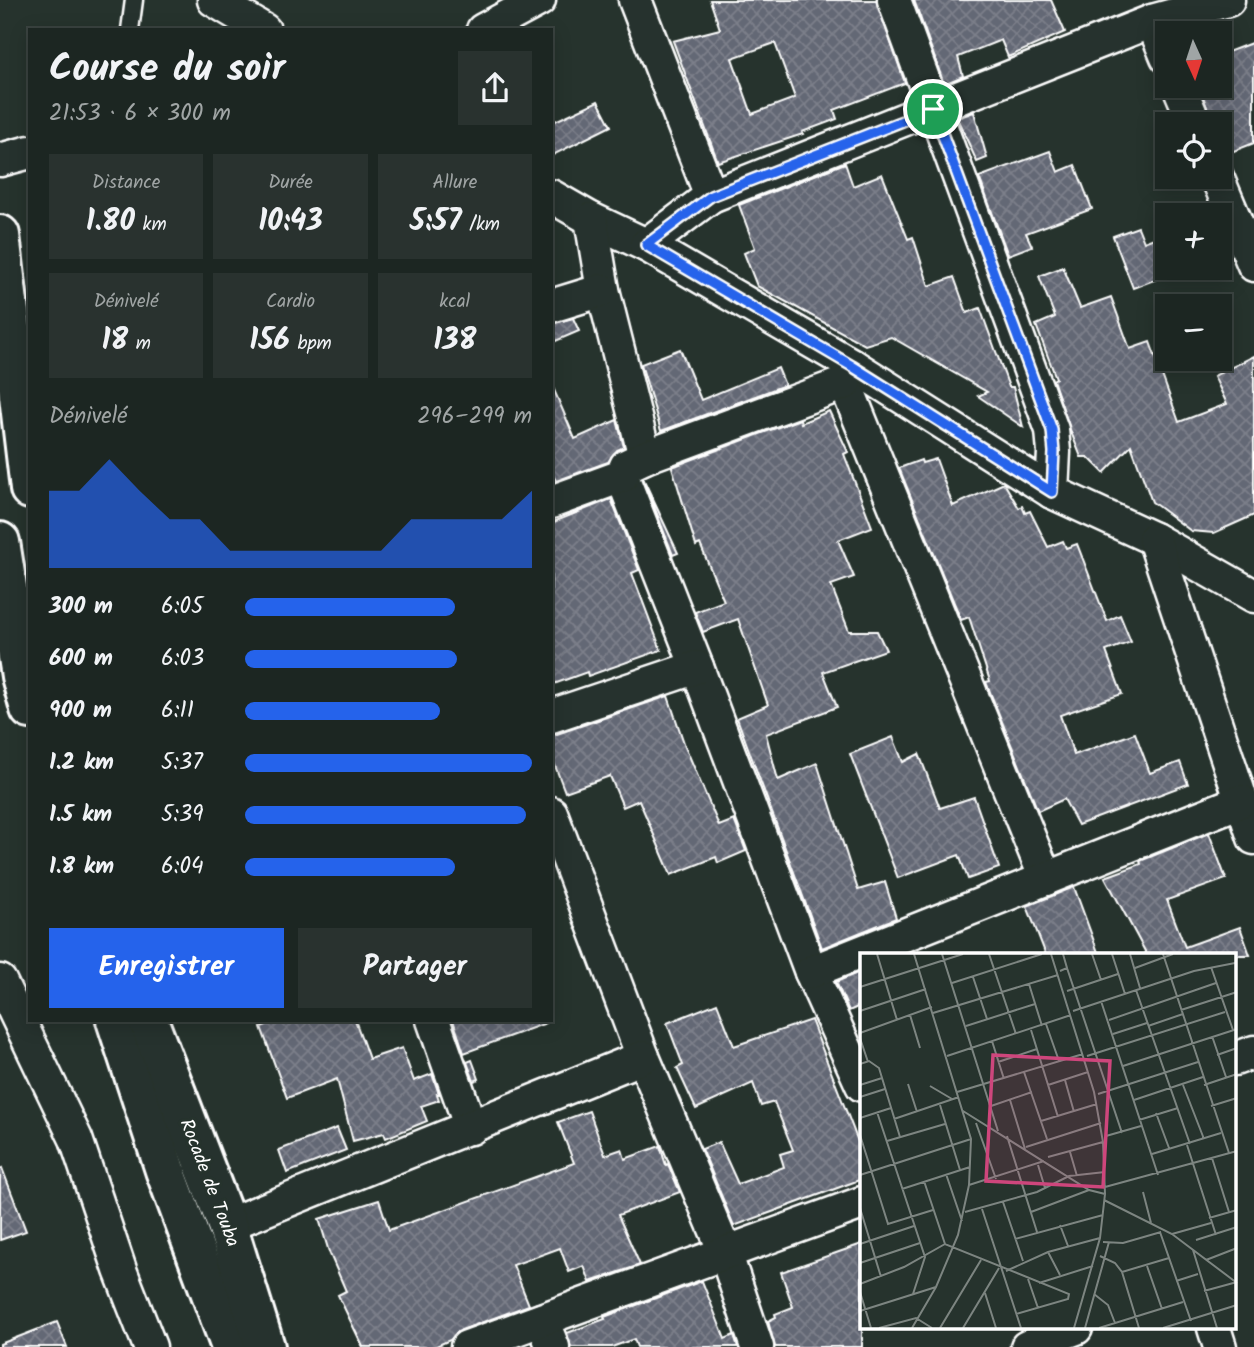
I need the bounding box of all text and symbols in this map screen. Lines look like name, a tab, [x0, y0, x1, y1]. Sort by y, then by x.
north arrow	[1155, 21, 1232, 98]
map controls	[1155, 21, 1232, 371]
text: Course du soir	[49, 40, 285, 100]
button: share	[458, 51, 532, 125]
pin	[903, 79, 963, 139]
icon: arrive	[914, 90, 952, 128]
text: 21:53 · 6 × 300 m	[49, 96, 231, 132]
button: locate	[1155, 112, 1232, 189]
text: Distance	[92, 168, 160, 198]
text: Durée	[268, 168, 313, 198]
text: Allure	[432, 168, 477, 198]
text: 1.80	[86, 198, 135, 246]
text: 10:43	[258, 198, 323, 246]
text: 5:57	[410, 198, 462, 246]
button: +	[1155, 203, 1232, 280]
text: km	[135, 210, 167, 240]
text: /km	[462, 210, 500, 240]
text: Dénivelé	[94, 287, 159, 317]
text: Cardio	[266, 287, 315, 317]
text: kcal	[439, 287, 470, 317]
button: −	[1155, 294, 1232, 371]
text: 18	[101, 317, 128, 365]
text: 156	[249, 317, 290, 365]
text: 138	[433, 317, 476, 365]
text: m	[128, 329, 151, 359]
text: bpm	[290, 329, 332, 359]
text: Dénivelé	[49, 399, 127, 435]
text: 296–299 m	[417, 399, 532, 435]
text: 300 m	[49, 589, 113, 625]
text: 6:05	[161, 589, 203, 625]
text: 600 m	[49, 641, 113, 677]
text: 6:03	[161, 641, 204, 677]
text: 900 m	[49, 693, 112, 729]
text: 6:11	[161, 693, 194, 729]
text: 1.2 km	[49, 745, 114, 781]
text: 5:37	[161, 745, 203, 781]
text: 1.5 km	[49, 797, 112, 833]
text: 5:39	[161, 797, 203, 833]
text: 1.8 km	[49, 849, 114, 885]
text: 6:04	[161, 849, 204, 885]
button: Enregistrer	[49, 928, 284, 1008]
button: Partager	[298, 928, 532, 1008]
inset map	[860, 953, 1236, 1330]
street label: Rocade de Touba	[171, 1115, 247, 1251]

